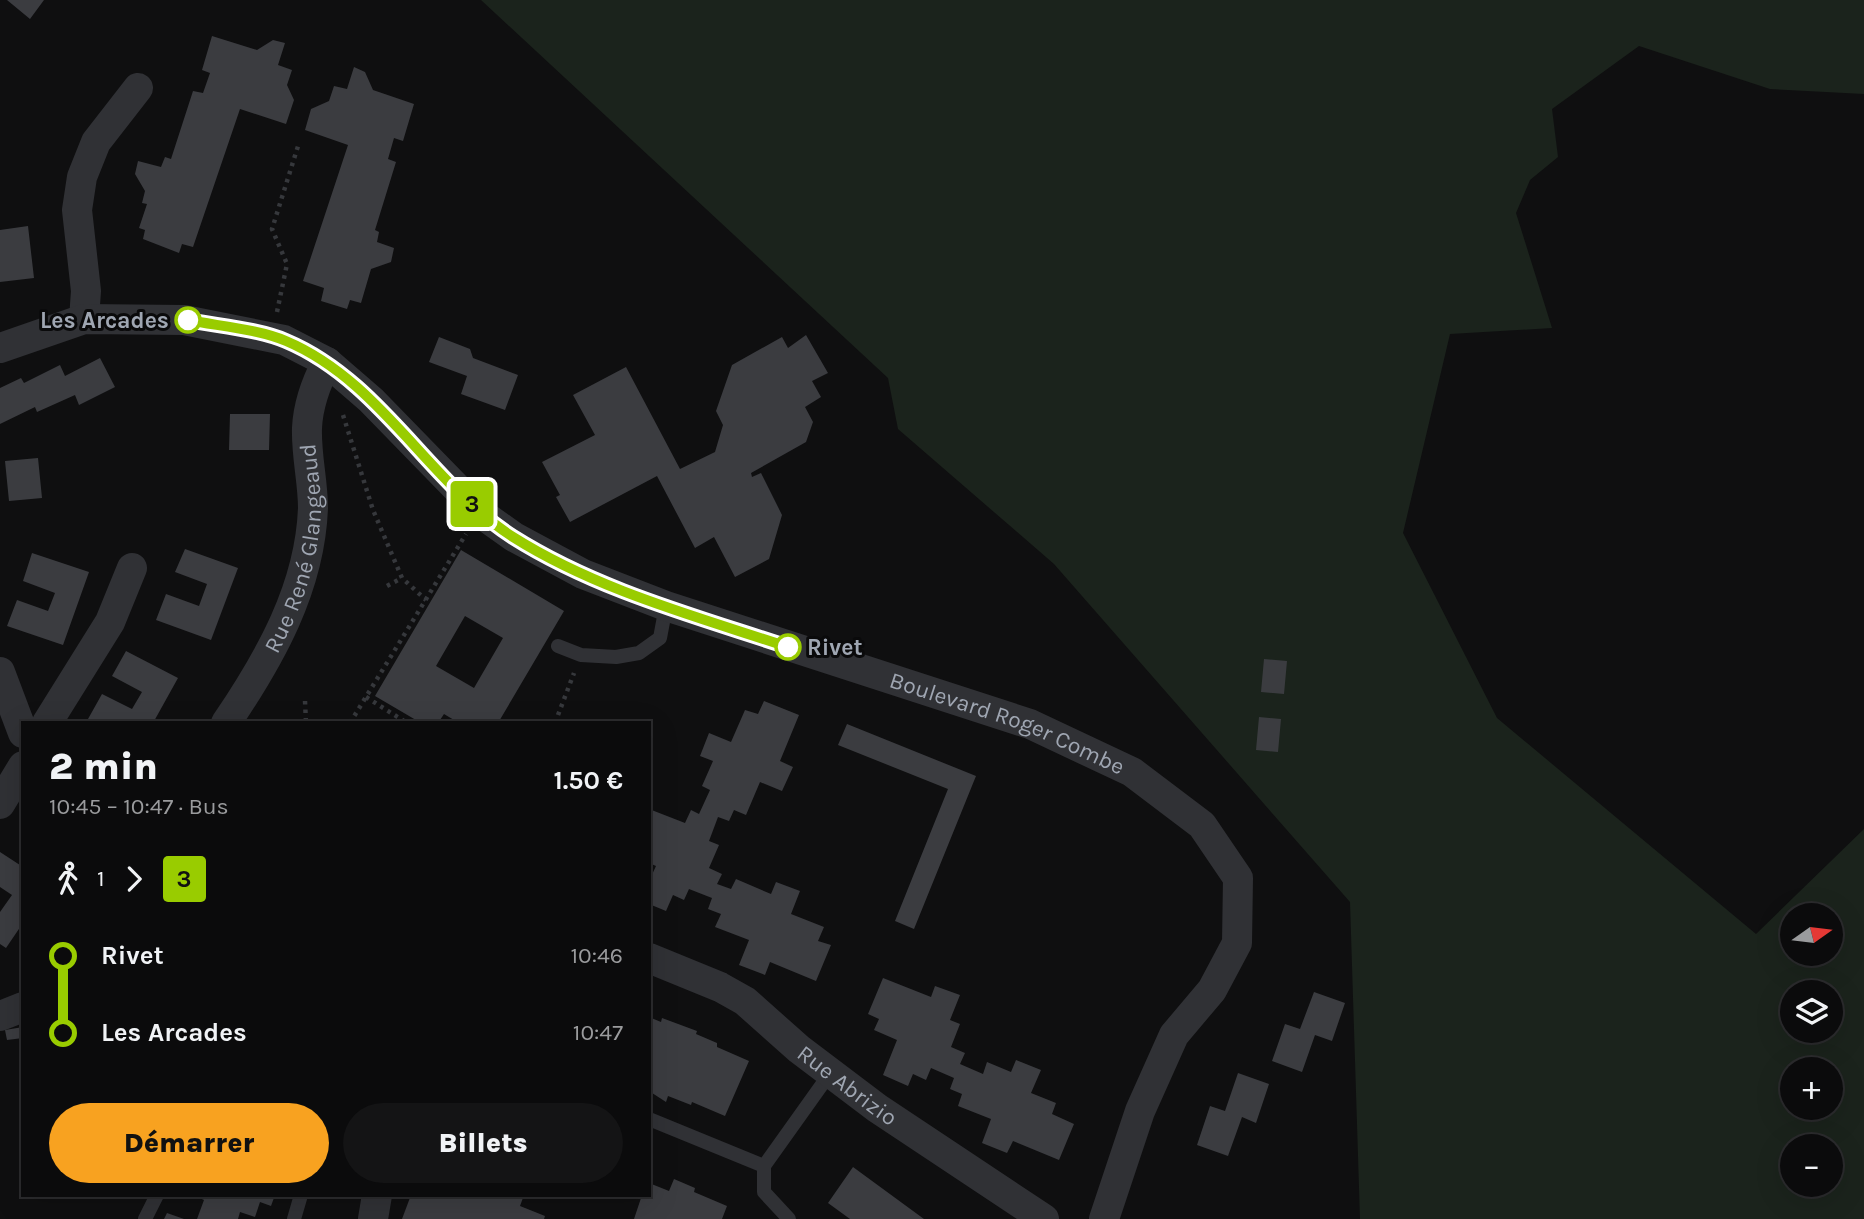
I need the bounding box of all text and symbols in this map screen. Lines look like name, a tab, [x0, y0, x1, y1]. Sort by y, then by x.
place label: Les Arcades	[40, 307, 169, 334]
marker: Les Arcades	[175, 307, 201, 333]
street label: Rue René Glangeaud	[259, 443, 327, 658]
line badge: 3	[449, 481, 495, 527]
text: 3	[465, 490, 479, 518]
marker: Rivet	[775, 634, 801, 660]
place label: Rivet	[807, 634, 863, 661]
street label: Boulevard Roger Combe	[886, 666, 1129, 781]
text: 2 min	[49, 744, 158, 789]
text: 1.50 €	[554, 765, 623, 796]
text: 10:45 – 10:47 · Bus	[49, 793, 229, 820]
icon: walk	[49, 860, 87, 898]
icon: forward	[115, 860, 153, 898]
text: 1	[97, 865, 105, 892]
text: 3	[177, 865, 192, 893]
north arrow	[1780, 903, 1843, 966]
map controls	[1780, 903, 1843, 1197]
text: Rivet	[101, 940, 164, 971]
text: 10:46	[570, 942, 623, 969]
button: layers	[1780, 980, 1843, 1043]
text: Les Arcades	[101, 1017, 247, 1048]
text: 10:47	[573, 1019, 623, 1046]
street label: Rue Abrizio	[792, 1040, 902, 1132]
button: +	[1780, 1057, 1843, 1120]
button: Démarrer	[49, 1103, 329, 1183]
button: Billets	[343, 1103, 623, 1183]
button: −	[1780, 1134, 1843, 1197]

